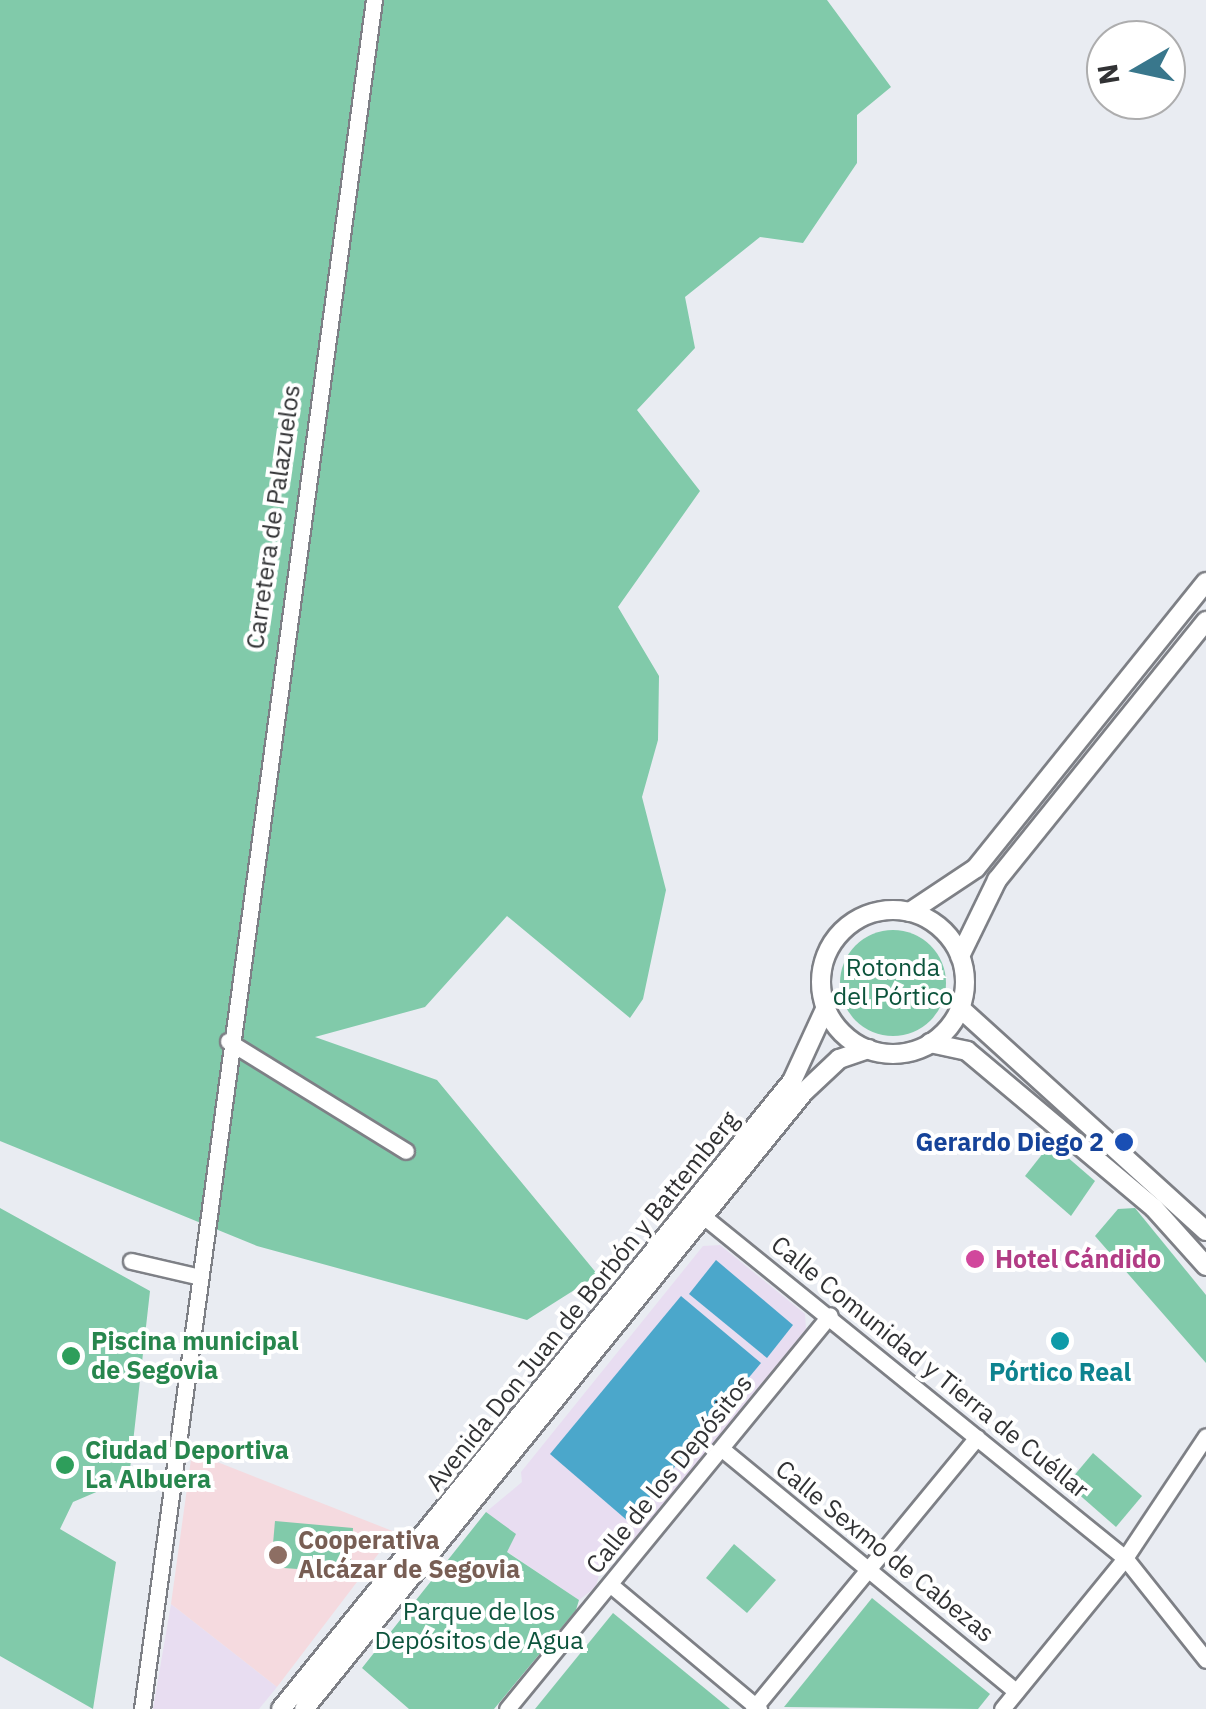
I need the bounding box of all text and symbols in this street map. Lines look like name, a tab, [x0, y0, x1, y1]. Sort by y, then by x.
north arrow	[1086, 20, 1186, 120]
text: N	[1088, 62, 1128, 87]
street label: Carretera de Palazuelos	[240, 383, 306, 651]
park label: Rotonda del Pórtico	[833, 953, 953, 1012]
street label: Avenida Don Juan de Borbón y Battemberg	[419, 1105, 745, 1497]
place label: Gerardo Diego 2	[916, 1127, 1104, 1157]
marker: Gerardo Diego 2	[1113, 1131, 1135, 1153]
street label: Calle Comunidad y Tierra de Cuéllar	[765, 1229, 1095, 1505]
place label: Hotel Cándido	[995, 1244, 1161, 1274]
marker: Hotel Cándido	[964, 1248, 986, 1270]
place label: Piscina municipal de Segovia	[91, 1327, 299, 1386]
marker: Pórtico Real	[1049, 1330, 1071, 1352]
marker: Piscina municipal de Segovia	[60, 1345, 82, 1367]
place label: Pórtico Real	[989, 1357, 1131, 1387]
street label: Calle de los Depósitos	[580, 1368, 758, 1580]
place label: Ciudad Deportiva La Albuera	[85, 1436, 289, 1495]
marker: Ciudad Deportiva La Albuera	[54, 1454, 76, 1476]
street label: Calle Sexmo de Cabezas	[770, 1454, 1000, 1648]
place label: Cooperativa Alcázar de Segovia	[298, 1526, 520, 1585]
marker: Cooperativa Alcázar de Segovia	[267, 1544, 289, 1566]
park label: Parque de los Depósitos de Agua	[375, 1597, 583, 1656]

